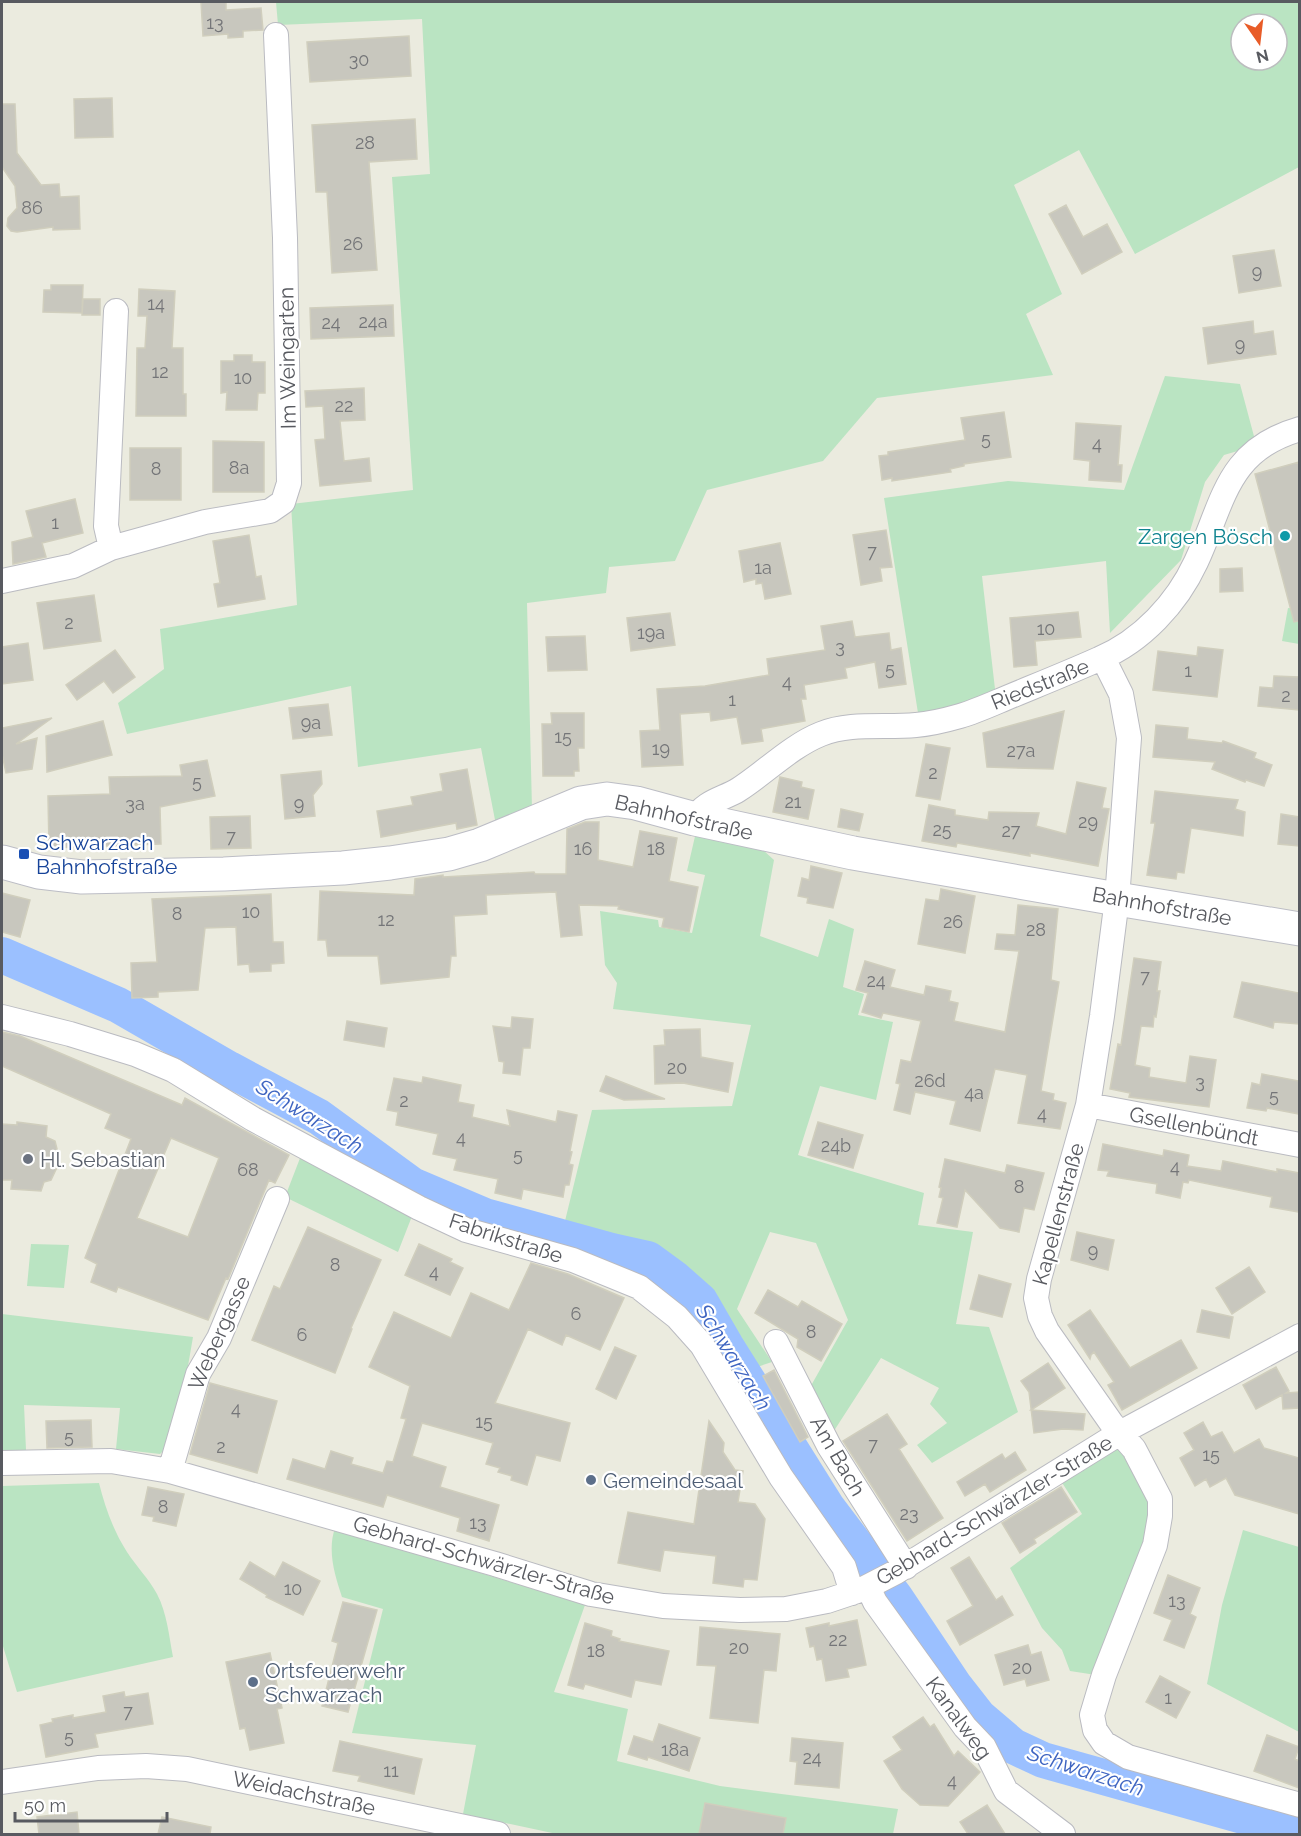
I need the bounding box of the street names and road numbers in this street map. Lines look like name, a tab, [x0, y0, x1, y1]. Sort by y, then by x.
street label: Im Weingarten	[273, 287, 301, 429]
street label: Riedstraße	[987, 653, 1093, 715]
street label: Bahnhofstraße	[612, 789, 756, 845]
street label: Bahnhofstraße	[1090, 881, 1234, 931]
street label: Gsellenbündt	[1127, 1101, 1261, 1151]
street label: Kapellenstraße	[1027, 1140, 1089, 1288]
street label: Fabrikstraße	[446, 1208, 566, 1268]
street label: Webergasse	[183, 1272, 255, 1394]
street label: Am Bach	[805, 1412, 871, 1500]
street label: Gebhard-Schwärzler-Straße	[871, 1429, 1117, 1591]
street label: Gebhard-Schwärzler-Straße	[350, 1511, 618, 1609]
street label: Kanalweg	[921, 1672, 997, 1764]
street label: Weidachstraße	[230, 1766, 378, 1820]

